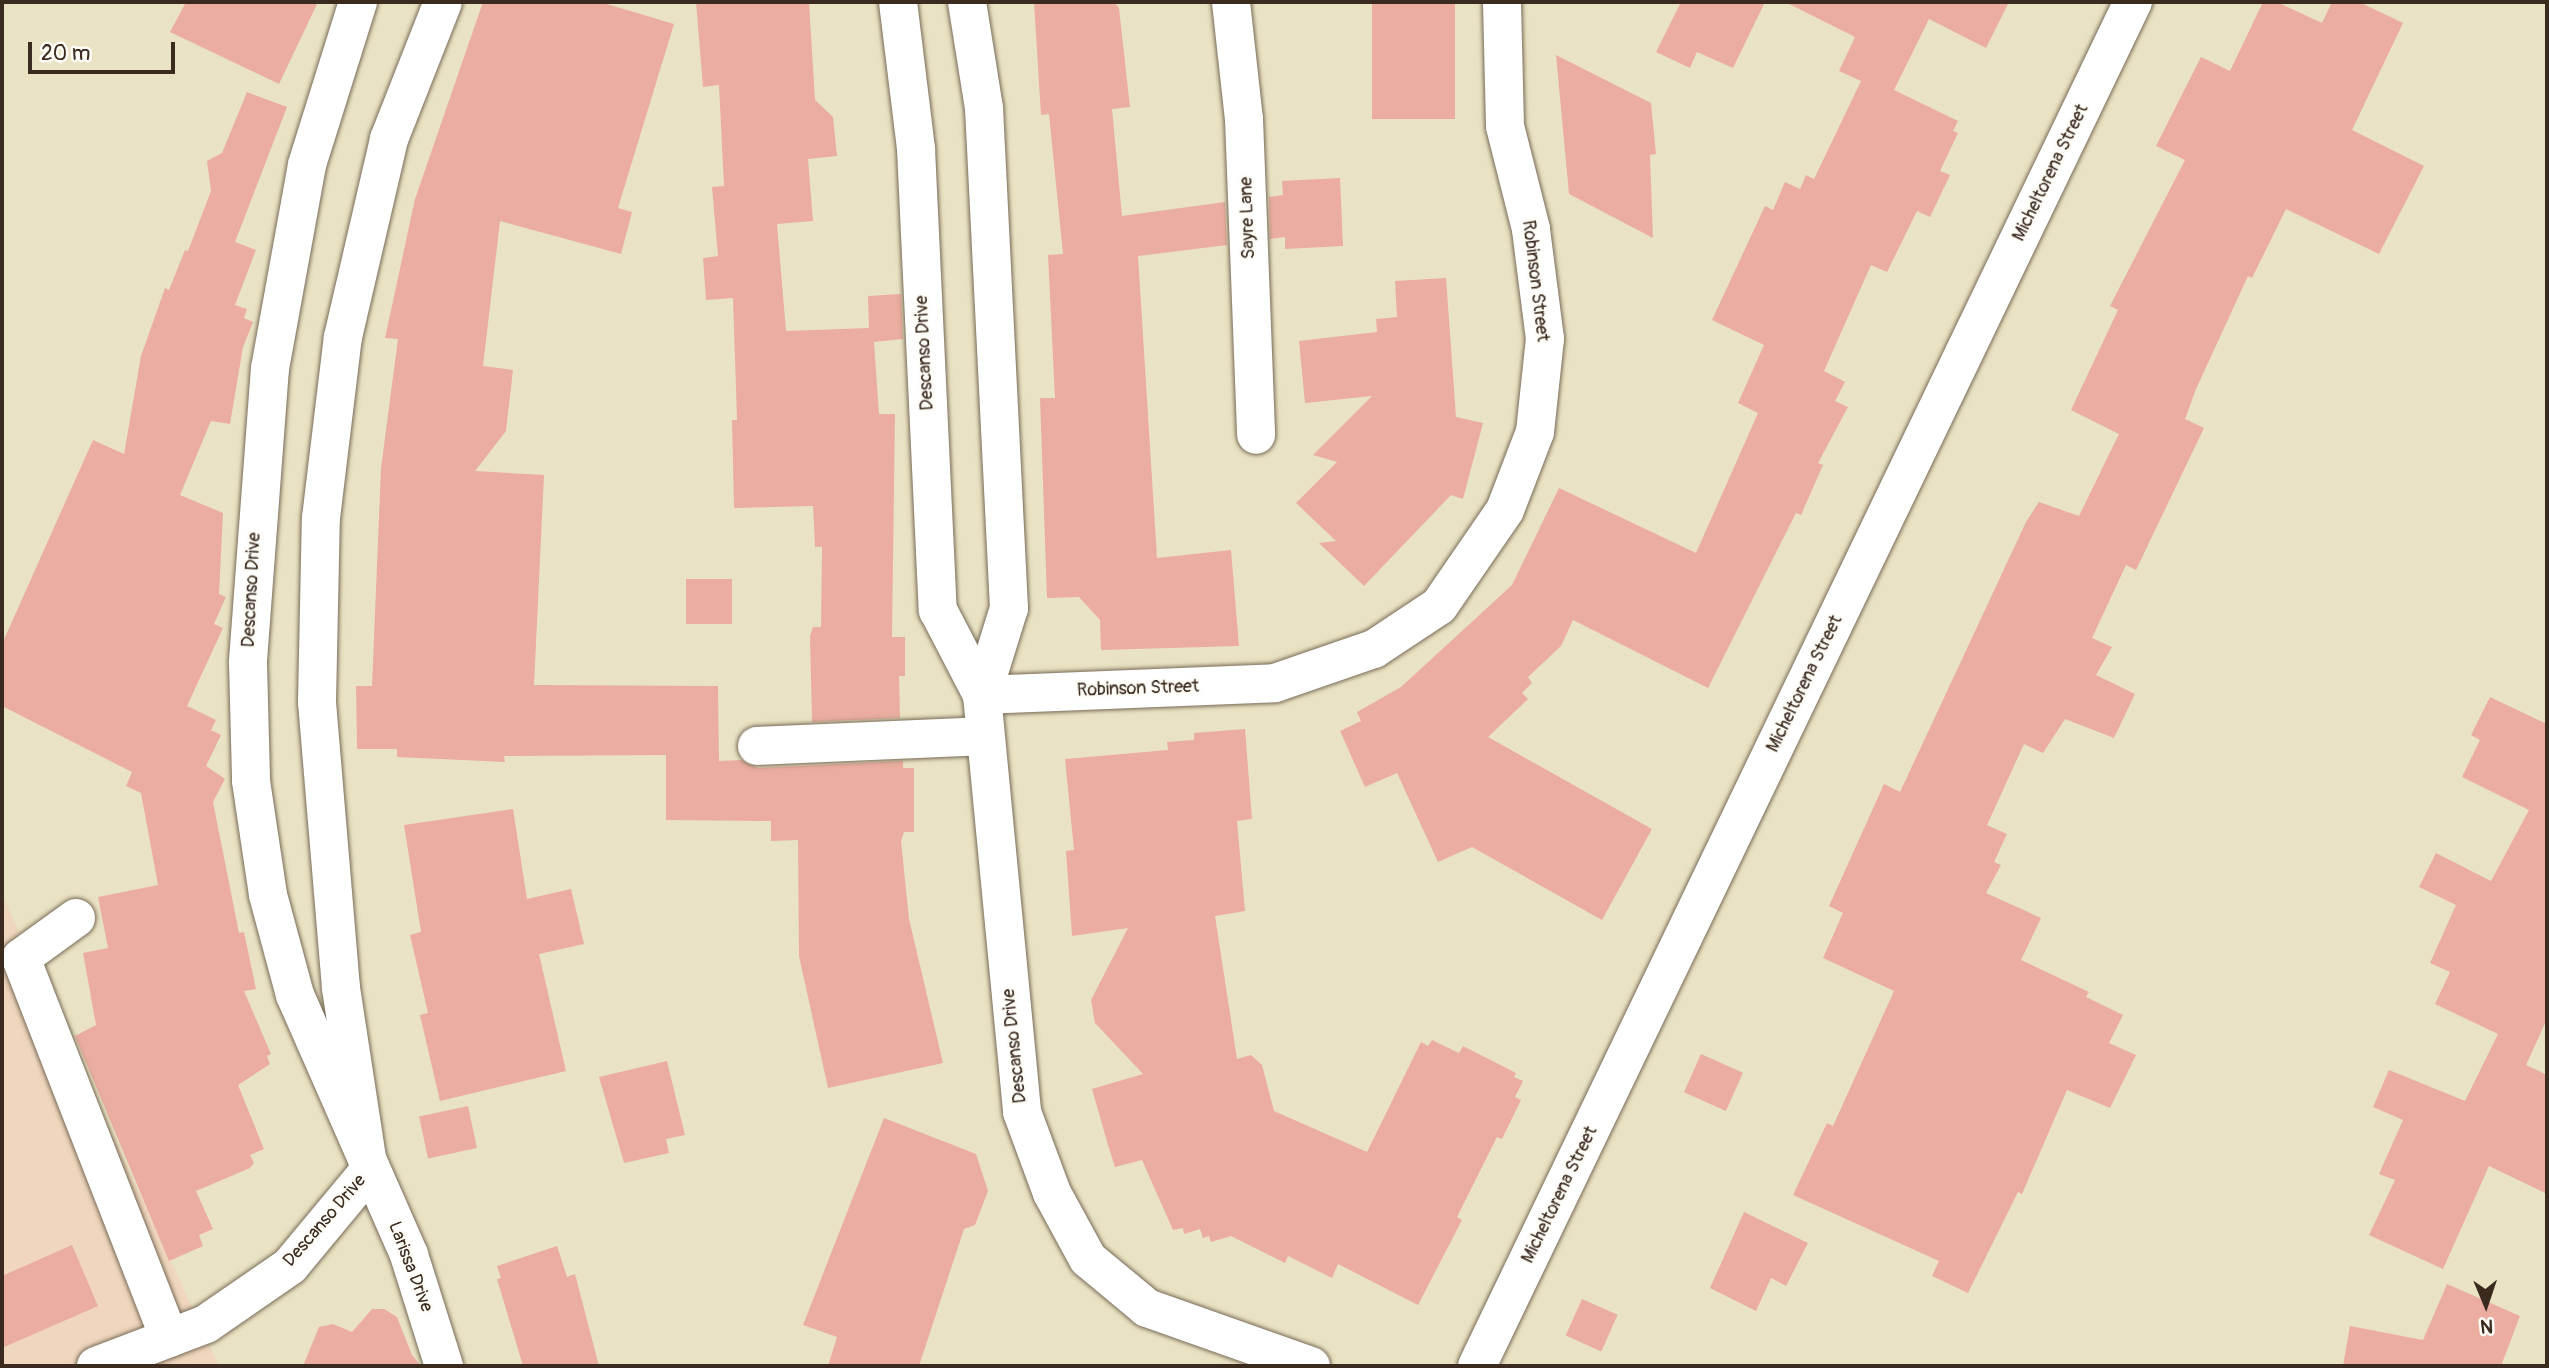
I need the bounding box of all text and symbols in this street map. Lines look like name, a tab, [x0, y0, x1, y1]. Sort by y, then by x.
scale bar	[32, 28, 178, 72]
text: 20 m	[41, 40, 90, 67]
street label: Micheltorena Street	[2008, 101, 2094, 245]
street label: Sayre Lane	[1236, 176, 1260, 260]
street label: Robinson Street	[1517, 219, 1553, 343]
street label: Descanso Drive	[911, 295, 939, 411]
street label: Descanso Drive	[238, 532, 266, 648]
street label: Micheltorena Street	[1762, 612, 1848, 756]
street label: Robinson Street	[1077, 676, 1199, 702]
street label: Descanso Drive	[998, 988, 1032, 1104]
street label: Micheltorena Street	[1517, 1123, 1603, 1267]
street label: Descanso Drive	[279, 1170, 371, 1272]
street label: Larissa Drive	[383, 1219, 437, 1315]
north arrow	[2451, 1270, 2521, 1340]
text: N	[2480, 1314, 2494, 1338]

